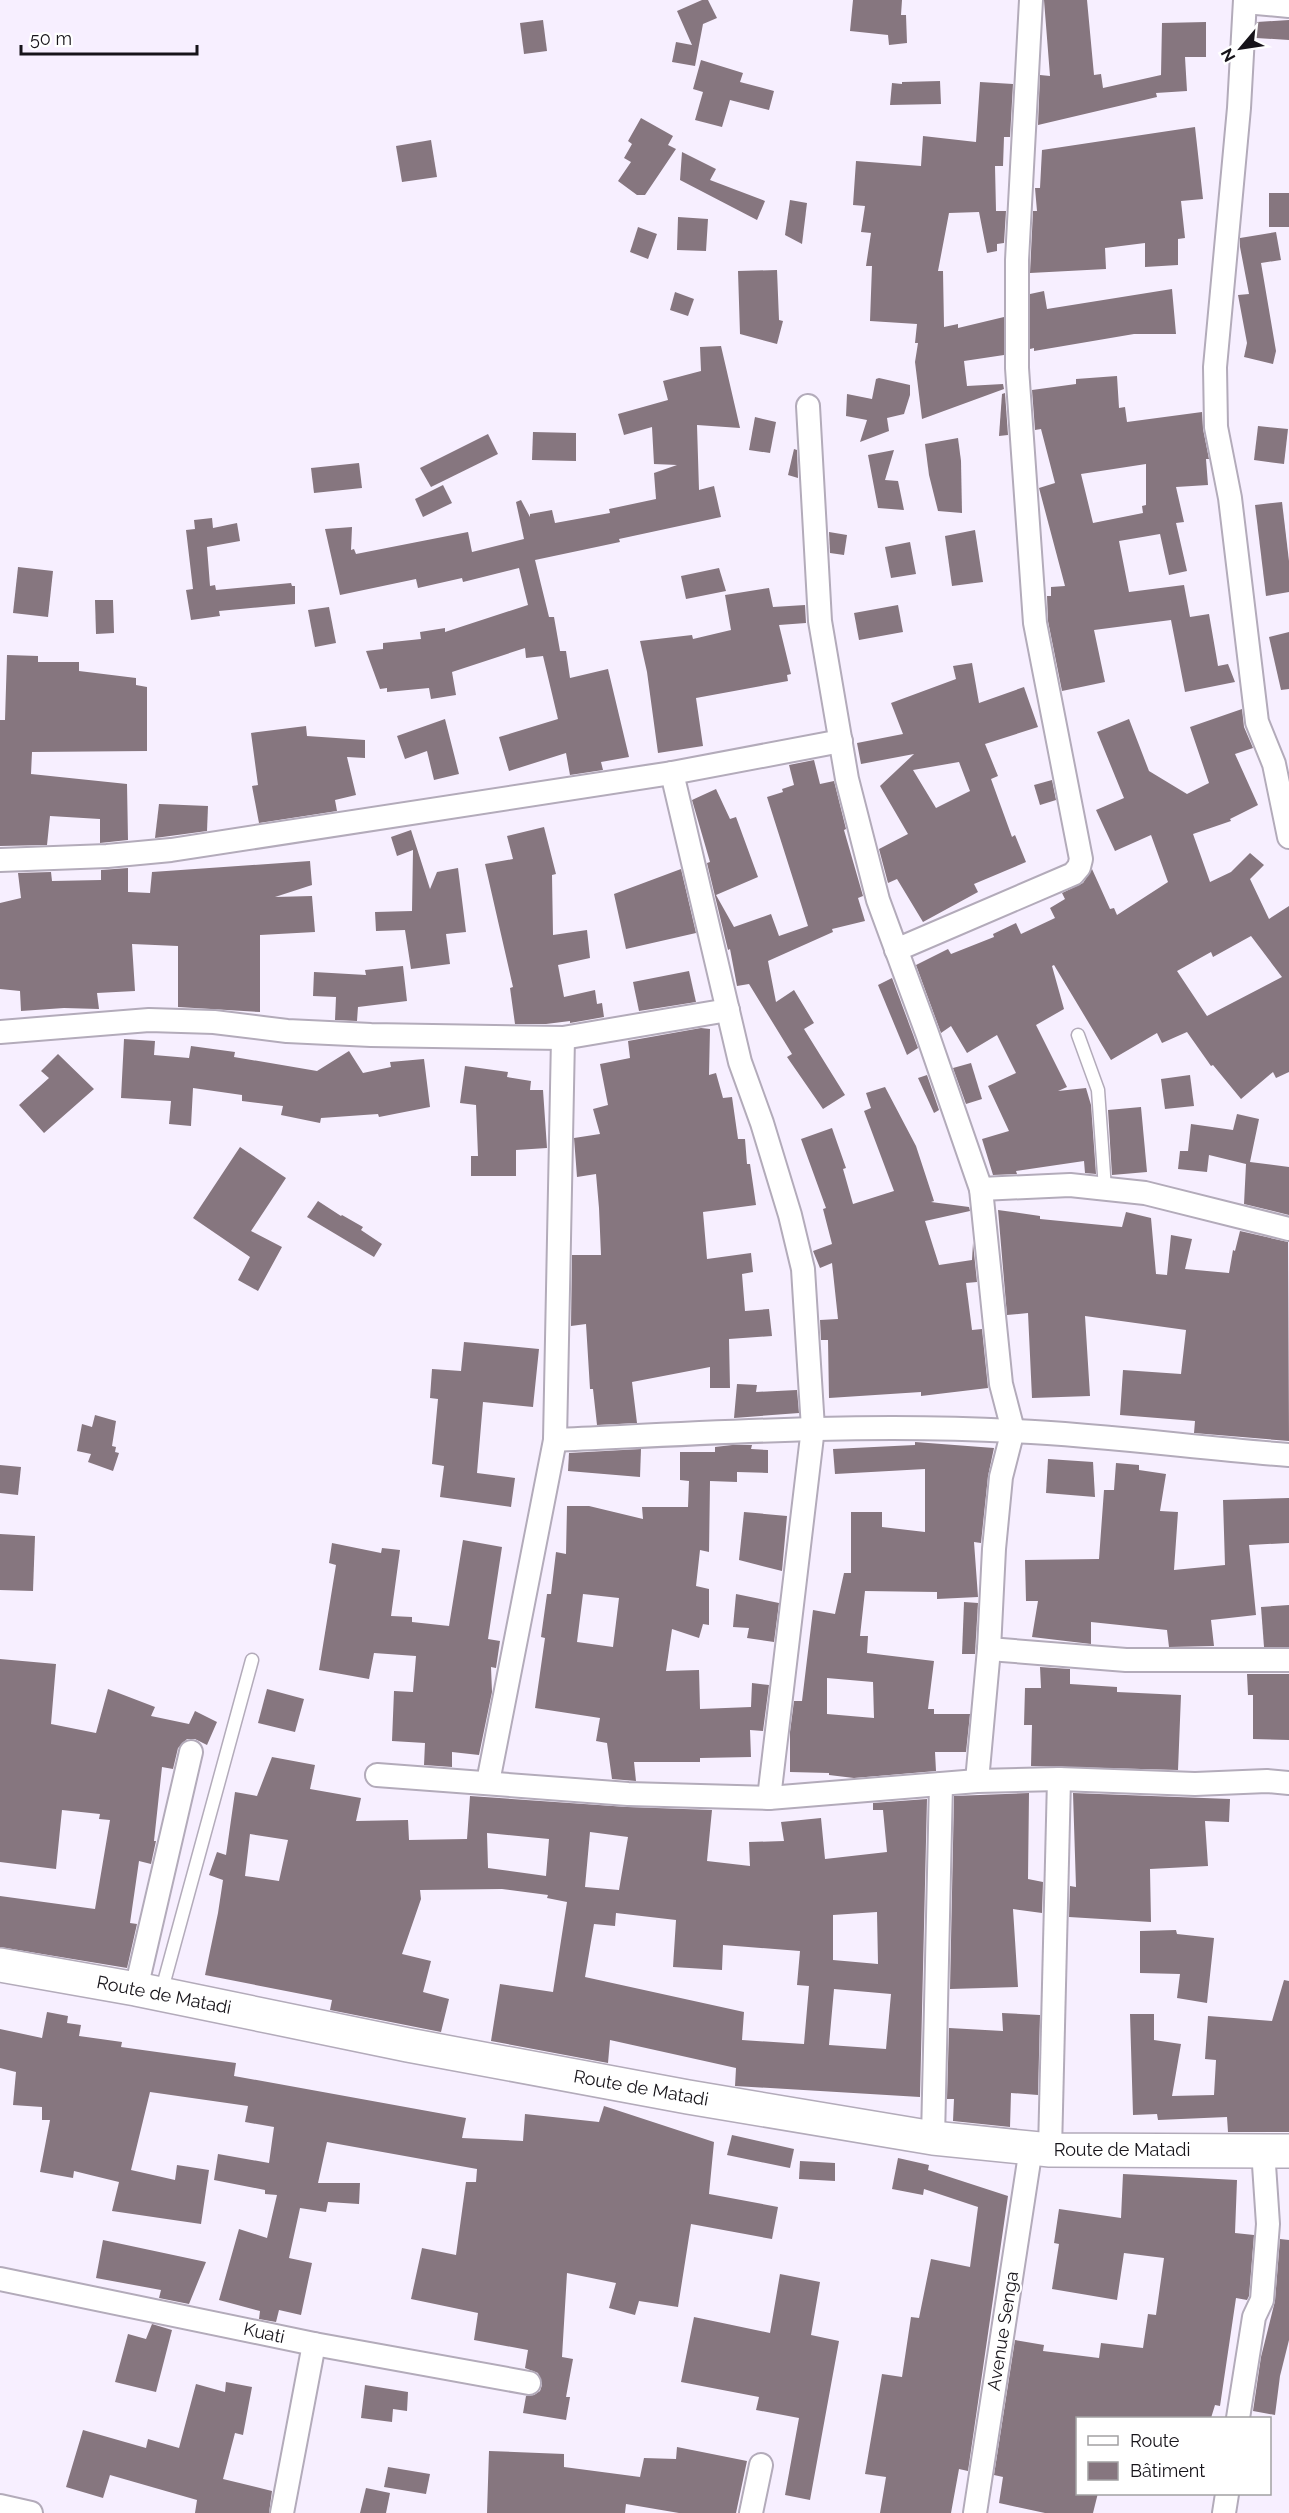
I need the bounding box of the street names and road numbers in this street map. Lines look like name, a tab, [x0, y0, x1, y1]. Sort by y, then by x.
street label: Route de Matadi	[95, 1971, 233, 2018]
street label: Route de Matadi	[572, 2065, 710, 2110]
street label: Route de Matadi	[1054, 2139, 1190, 2160]
street label: Avenue Senga	[983, 2270, 1022, 2392]
street label: Kuati	[242, 2318, 287, 2347]

